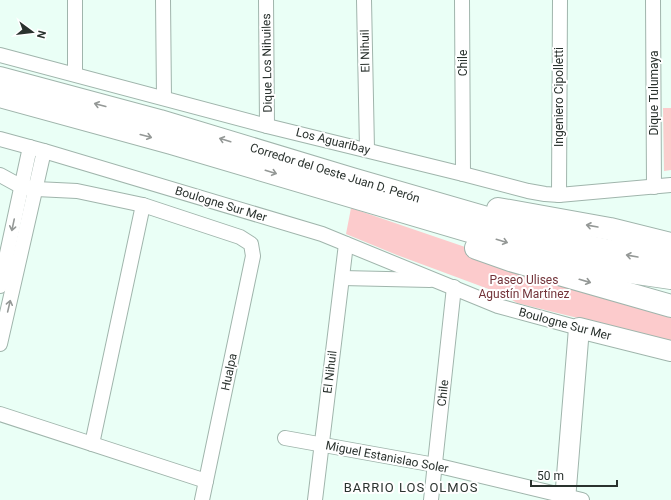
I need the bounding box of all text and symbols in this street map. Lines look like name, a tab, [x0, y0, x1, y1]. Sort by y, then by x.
north arrow	[12, 12, 52, 52]
street label: Dique Los Nihuiles	[259, 13, 275, 113]
text: N	[34, 29, 48, 40]
street label: El Nihuil	[358, 29, 372, 73]
street label: Ingeniero Cipolletti	[552, 47, 566, 147]
street label: Chile	[456, 50, 470, 76]
street label: Dique Tulumaya	[647, 50, 661, 136]
one-way arrow	[93, 101, 106, 108]
street label: Los Aguaribay	[294, 125, 372, 157]
one-way arrow	[139, 133, 152, 140]
one-way arrow	[218, 136, 231, 143]
street label: Corredor del Oeste Juan D. Perón	[248, 140, 422, 206]
one-way arrow	[264, 169, 277, 176]
street label: Boulogne Sur Mer	[173, 183, 269, 225]
one-way arrow	[9, 218, 17, 231]
one-way arrow	[586, 222, 599, 230]
one-way arrow	[496, 238, 509, 245]
one-way arrow	[626, 252, 639, 260]
park label: Paseo Ulises Agustín Martínez	[478, 273, 570, 301]
one-way arrow	[578, 278, 591, 285]
one-way arrow	[5, 300, 13, 313]
street label: Boulogne Sur Mer	[517, 305, 613, 343]
street label: El Nihuil	[320, 350, 340, 394]
street label: Hualpa	[218, 352, 240, 392]
street label: Chile	[435, 379, 451, 407]
street label: Miguel Estanislao Soler	[324, 438, 450, 476]
scale bar	[531, 462, 617, 488]
text: 50 m	[537, 469, 564, 483]
district label: BARRIO LOS OLMOS	[344, 480, 478, 495]

